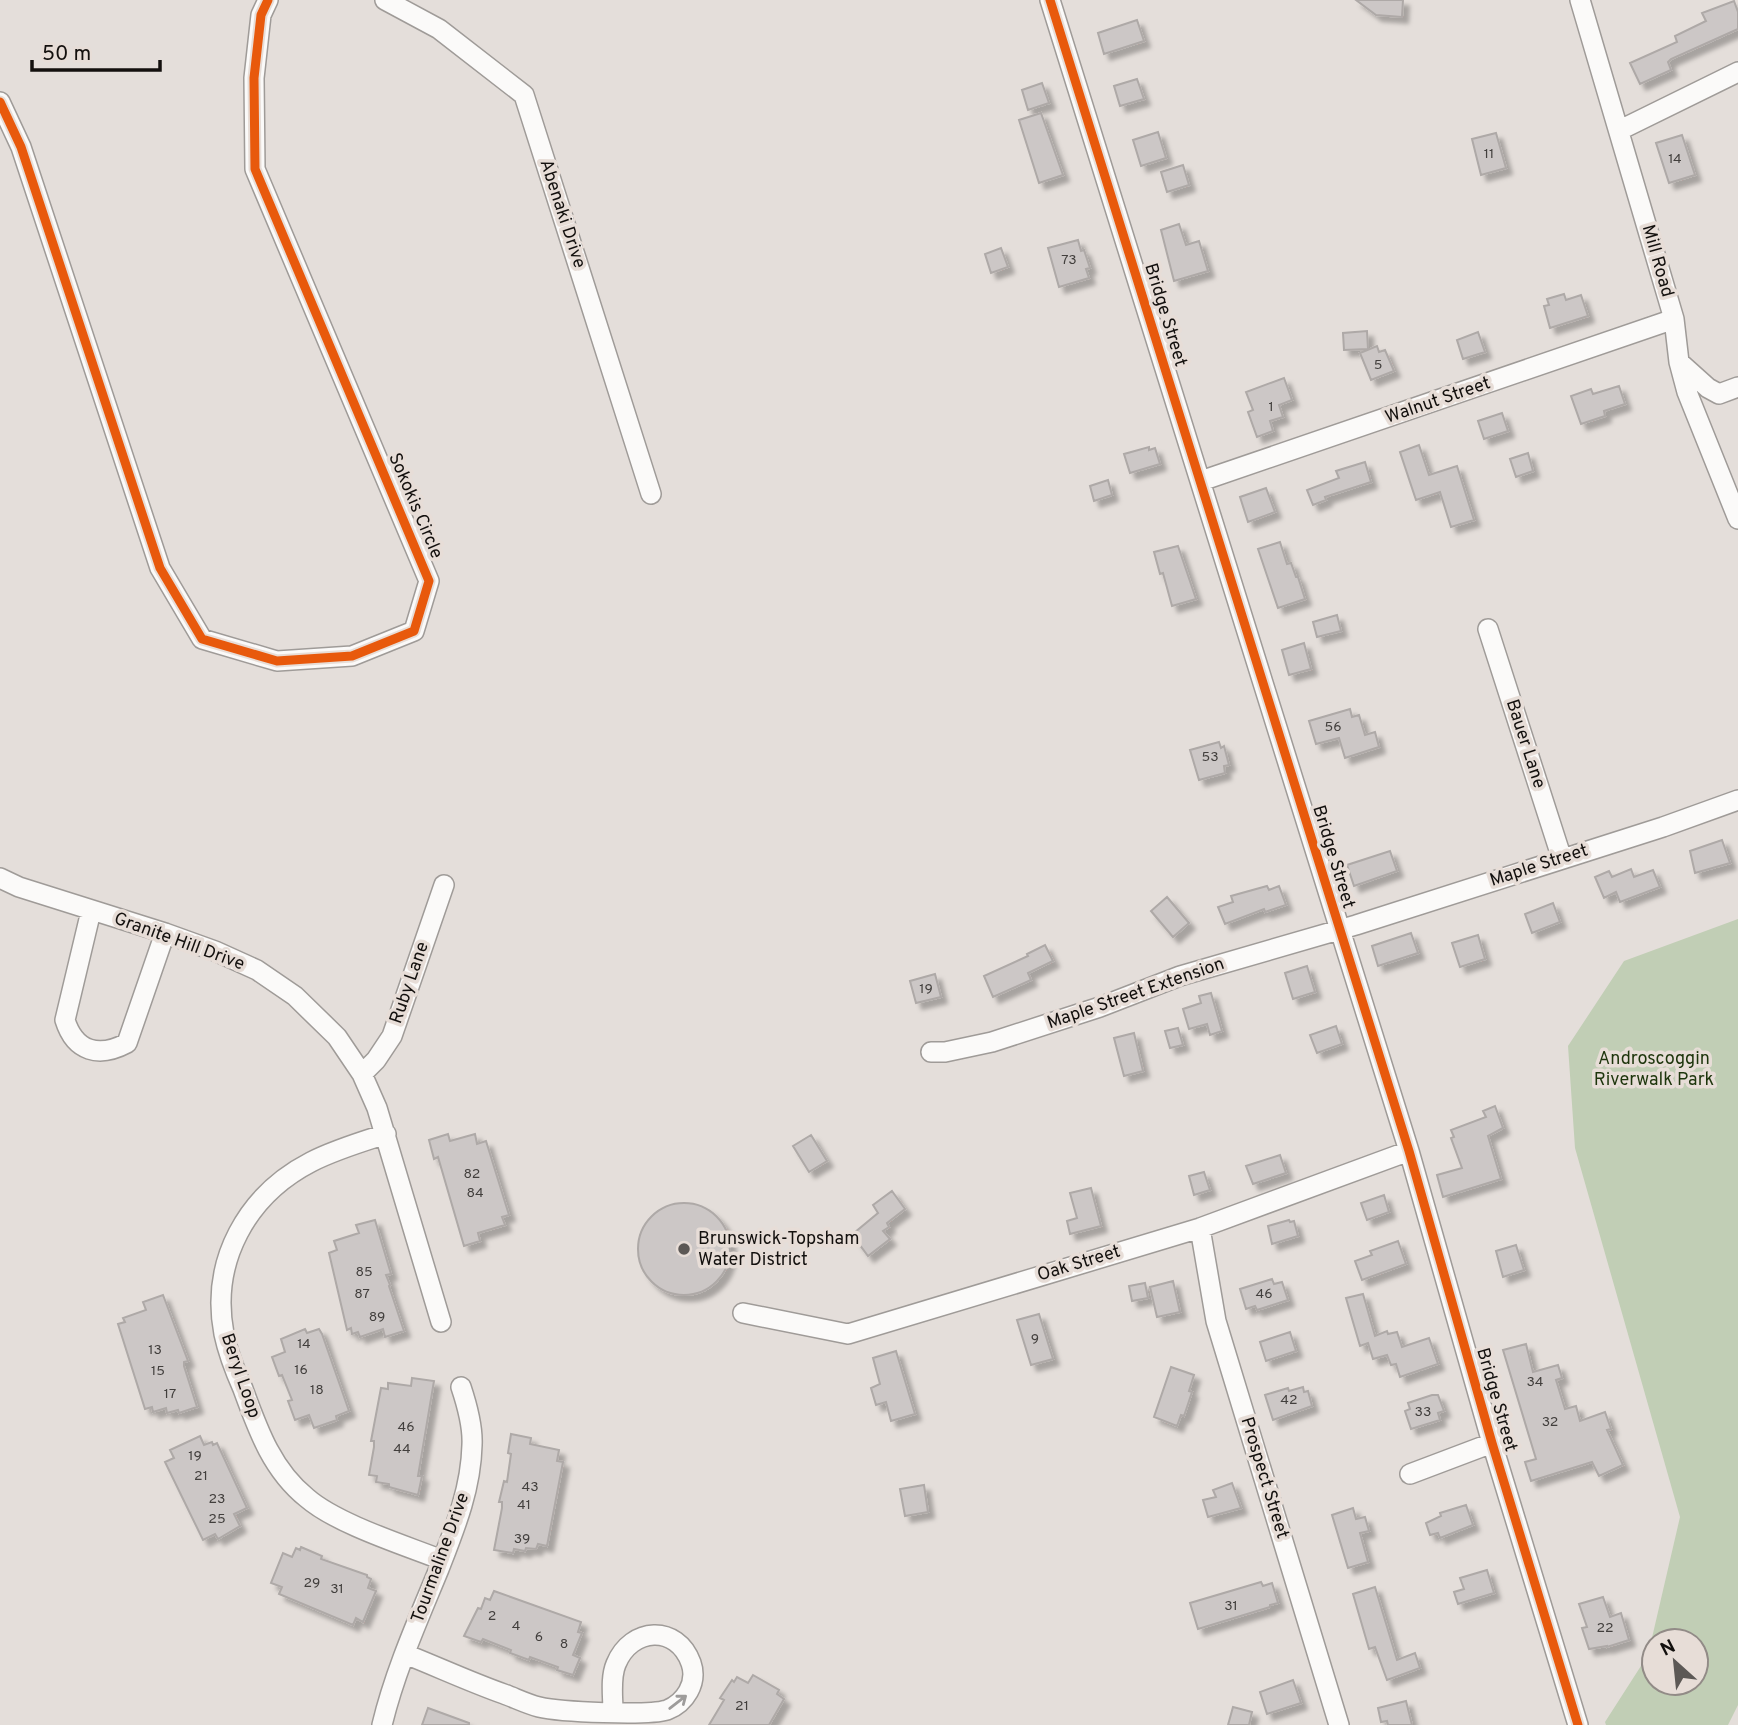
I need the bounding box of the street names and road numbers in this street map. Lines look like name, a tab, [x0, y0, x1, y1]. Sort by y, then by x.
street label: Abenaki Drive	[534, 157, 590, 271]
street label: Mill Road	[1636, 222, 1678, 300]
street label: Bridge Street	[1138, 260, 1192, 370]
street label: Walnut Street	[1382, 372, 1494, 430]
street label: Sokokis Circle	[382, 450, 448, 562]
street label: Bauer Lane	[1500, 696, 1550, 792]
street label: Bridge Street	[1306, 802, 1360, 912]
street label: Maple Street	[1487, 839, 1591, 893]
street label: Granite Hill Drive	[110, 908, 248, 976]
street label: Ruby Lane	[385, 939, 435, 1027]
street label: Maple Street Extension	[1044, 953, 1228, 1035]
street label: Oak Street	[1035, 1240, 1123, 1288]
street label: Beryl Loop	[215, 1331, 265, 1421]
street label: Bridge Street	[1470, 1345, 1522, 1455]
street label: Prospect Street	[1235, 1414, 1293, 1542]
street label: Tourmaline Drive	[407, 1490, 475, 1626]

